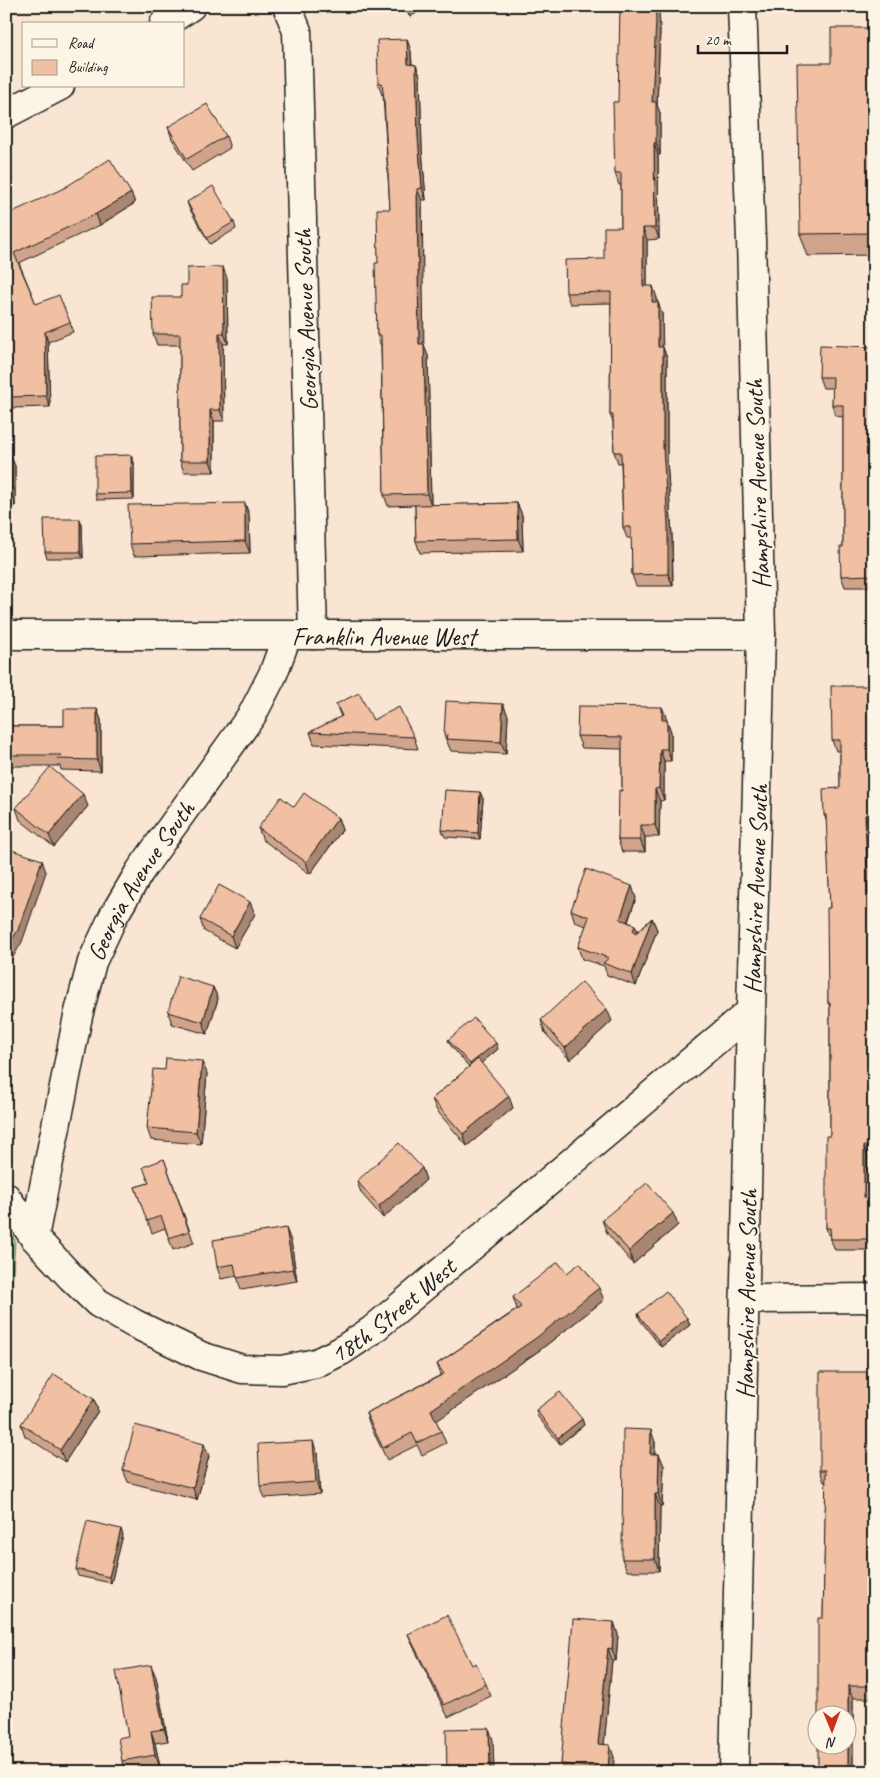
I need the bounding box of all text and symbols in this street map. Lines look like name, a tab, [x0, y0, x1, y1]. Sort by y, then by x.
legend	[22, 22, 185, 88]
scale bar	[698, 22, 786, 54]
text: 20 m	[705, 31, 732, 50]
text: Road	[68, 34, 95, 53]
text: Building	[68, 58, 108, 77]
street label: Georgia Avenue South	[287, 227, 325, 412]
street label: Hampshire Avenue South	[738, 377, 778, 589]
street label: Franklin Avenue West	[292, 621, 480, 653]
street label: Hampshire Avenue South	[736, 782, 776, 994]
street label: Georgia Avenue South	[80, 793, 203, 966]
street label: Hampshire Avenue South	[729, 1187, 765, 1399]
street label: 18th Street West	[326, 1250, 465, 1371]
north arrow	[808, 1706, 858, 1756]
text: N	[825, 1734, 837, 1751]

